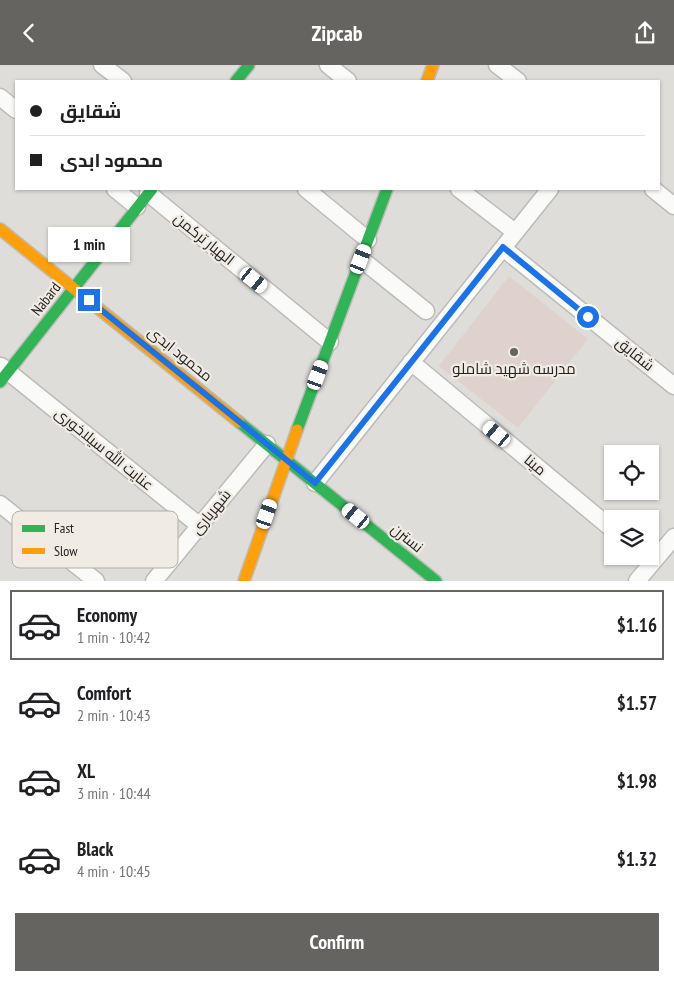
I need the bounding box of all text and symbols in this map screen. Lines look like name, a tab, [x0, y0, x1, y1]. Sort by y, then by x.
icon: back	[15, 19, 43, 47]
text: Zipcab	[311, 19, 363, 47]
icon: share	[631, 19, 659, 47]
text: شقایق	[60, 99, 121, 123]
text: محمود ابدی	[60, 148, 163, 172]
street label: الهیار ترکمن	[170, 208, 238, 270]
callout: 1 min	[48, 227, 130, 263]
text: 1 min	[73, 234, 105, 254]
car	[348, 242, 373, 276]
car	[237, 265, 270, 295]
street label: Nabard	[27, 278, 65, 319]
route end	[78, 289, 100, 311]
route start	[577, 306, 599, 328]
street label: محمود ابدی	[144, 322, 216, 386]
street label: شقایق	[612, 332, 658, 376]
marker: مدرسه شهید شاملو	[508, 346, 520, 358]
car	[305, 358, 330, 392]
place label: مدرسه شهید شاملو	[452, 359, 576, 379]
street label: عنایت الله سیلاخوری	[51, 403, 157, 495]
car	[480, 419, 513, 449]
map controls	[604, 445, 659, 565]
button: locate	[604, 445, 659, 500]
street label: مینا	[520, 450, 550, 479]
street label: شهریاری	[187, 485, 235, 539]
car	[255, 497, 278, 531]
car	[339, 501, 372, 531]
button: layers	[604, 510, 659, 565]
legend	[12, 511, 178, 568]
text: Fast	[54, 519, 74, 537]
street label: نسترن	[387, 519, 427, 557]
text: Slow	[54, 542, 78, 560]
icon: car	[17, 603, 62, 648]
text: Economy	[77, 603, 137, 627]
text: $1.16	[617, 613, 657, 637]
text: 1 min · 10:42	[77, 627, 151, 647]
icon: car	[17, 681, 62, 726]
text: Comfort	[77, 681, 131, 705]
text: $1.57	[617, 691, 657, 715]
text: 2 min · 10:43	[77, 705, 151, 725]
icon: car	[17, 759, 62, 804]
text: XL	[77, 759, 95, 783]
text: $1.98	[617, 769, 657, 793]
text: 3 min · 10:44	[77, 783, 151, 803]
icon: car	[17, 837, 62, 882]
text: Black	[77, 837, 113, 861]
text: $1.32	[617, 847, 657, 871]
text: 4 min · 10:45	[77, 861, 151, 881]
button: Confirm	[15, 913, 659, 971]

